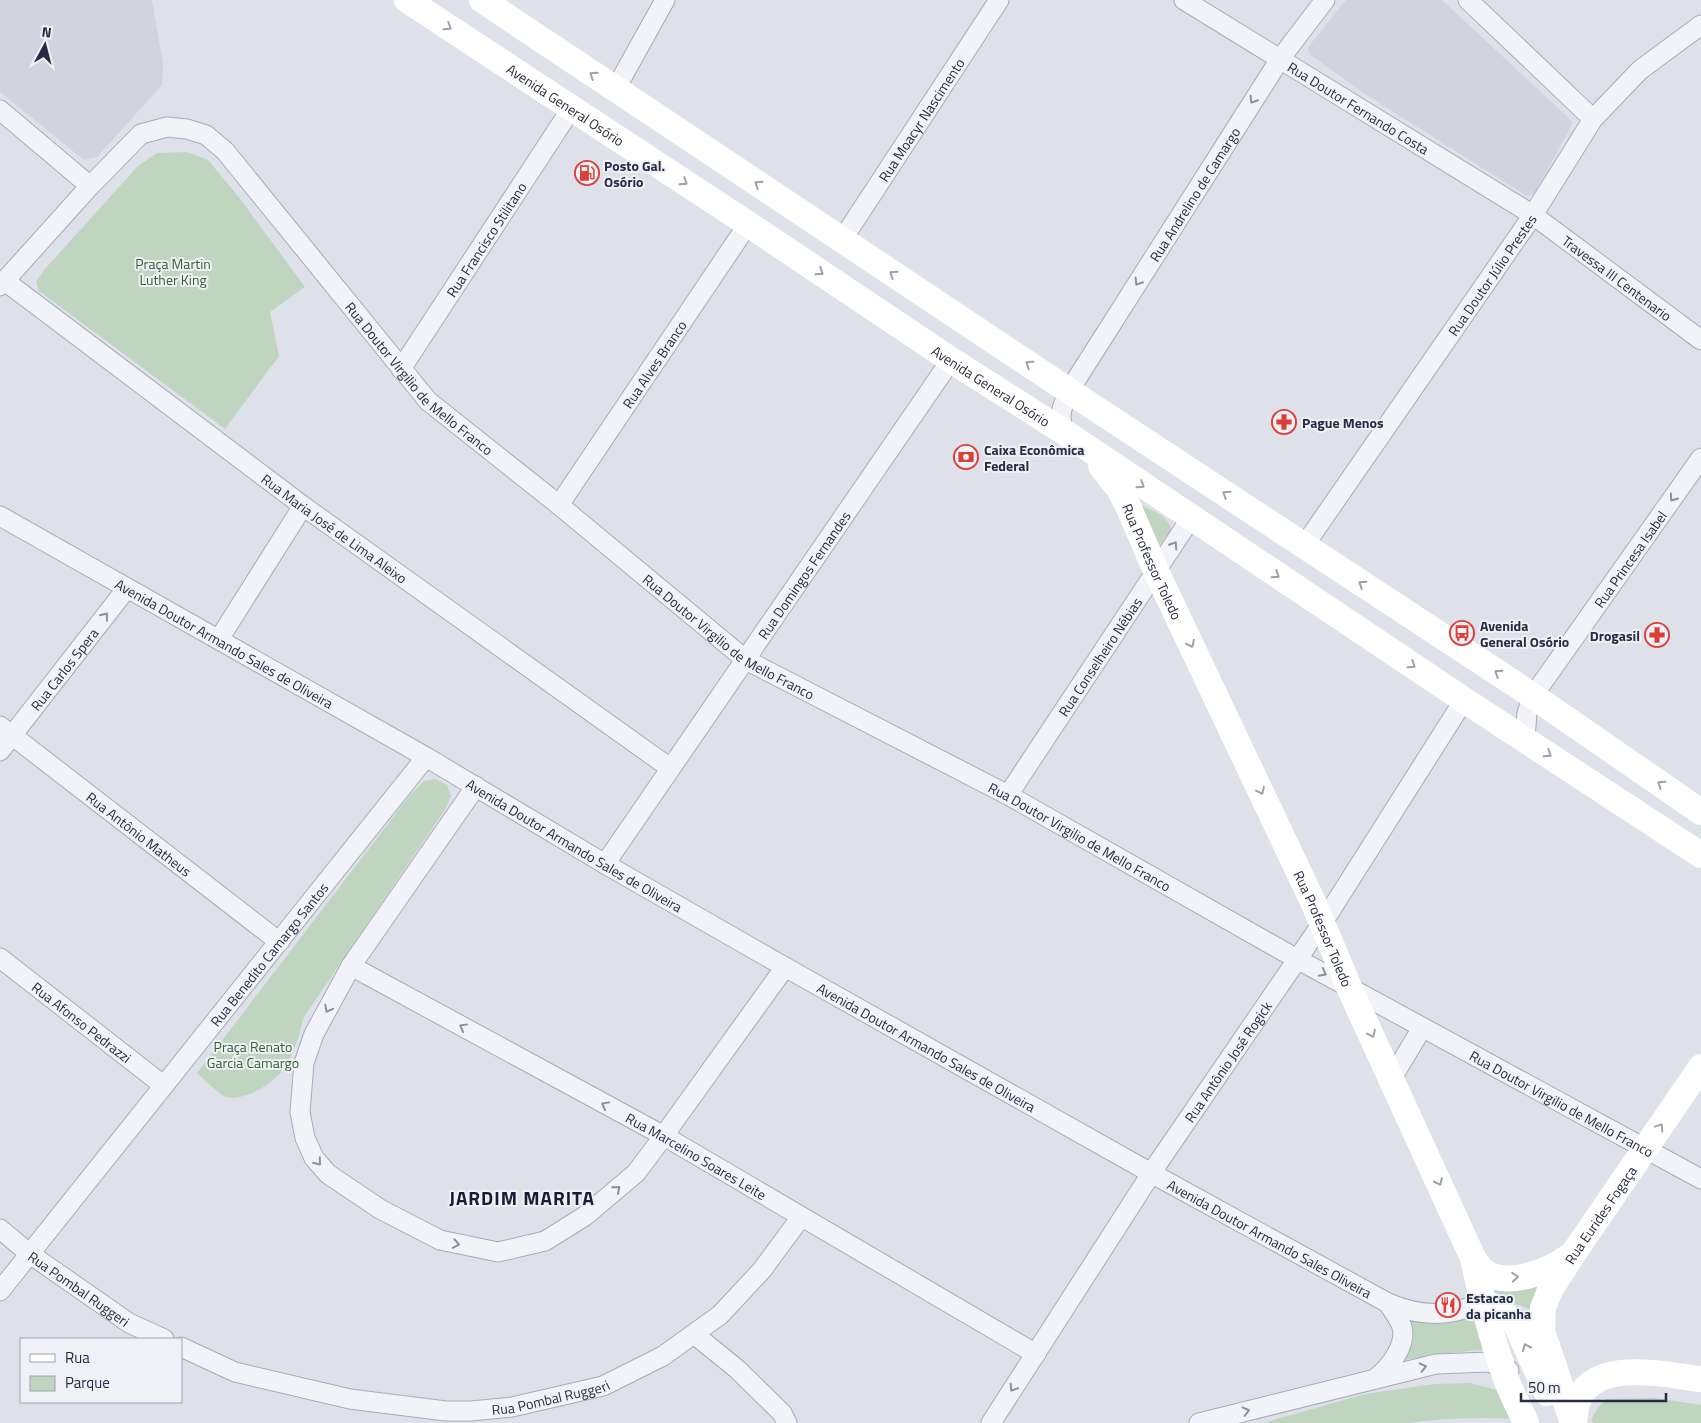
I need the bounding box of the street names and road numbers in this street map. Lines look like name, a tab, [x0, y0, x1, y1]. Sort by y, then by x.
street label: Rua Moacyr Nascimento	[873, 54, 969, 185]
street label: Rua Doutor Fernando Costa	[1284, 56, 1433, 159]
street label: Avenida General Osório	[503, 58, 629, 151]
street label: Rua Andrelino de Camargo	[1143, 123, 1245, 266]
street label: Rua Francisco Stilitano	[441, 178, 531, 301]
street label: Rua Doutor Júlio Prestes	[1442, 210, 1541, 340]
street label: Travessa III Centenario	[1558, 230, 1677, 326]
street label: Rua Doutor Virgilio de Mello Franco	[341, 297, 498, 460]
street label: Rua Alves Branco	[617, 316, 691, 412]
street label: Avenida General Osório	[928, 340, 1055, 431]
street label: Rua Maria José de Lima Aleixo	[257, 468, 412, 588]
street label: Rua Professor Toledo	[1118, 500, 1188, 623]
street label: Rua Domingos Fernandes	[752, 506, 855, 643]
street label: Rua Princesa Isabel	[1588, 506, 1671, 612]
street label: Rua Doutor Virgilio de Mello Franco	[639, 569, 818, 704]
street label: Avenida Doutor Armando Sales de Oliveira	[112, 573, 338, 713]
street label: Rua Conselheiro Nébias	[1052, 593, 1147, 720]
street label: Rua Carlos Spera	[25, 623, 103, 715]
street label: Avenida Doutor Armando Sales de Oliveira	[462, 773, 687, 917]
street label: Rua Doutor Virgilio de Mello Franco	[985, 776, 1175, 896]
street label: Rua Antônio Matheus	[82, 786, 196, 881]
street label: Rua Professor Toledo	[1289, 867, 1358, 990]
street label: Rua Benedito Camargo Santos	[205, 878, 333, 1031]
street label: Rua Afonso Pedrazzi	[28, 976, 136, 1067]
street label: Avenida Doutor Armando Sales de Oliveira	[814, 977, 1040, 1117]
street label: Rua Antônio José Rogick	[1179, 997, 1276, 1126]
street label: Rua Doutor Virgilio de Mello Franco	[1466, 1045, 1658, 1162]
street label: Rua Marcelino Soares Leite	[622, 1107, 771, 1204]
street label: Rua Eurides Fogaça	[1559, 1161, 1641, 1268]
street label: Avenida Doutor Armando Sales Oliveira	[1164, 1174, 1376, 1303]
street label: Rua Pombal Ruggeri	[24, 1245, 134, 1331]
street label: Rua Pombal Ruggeri	[491, 1374, 613, 1419]

